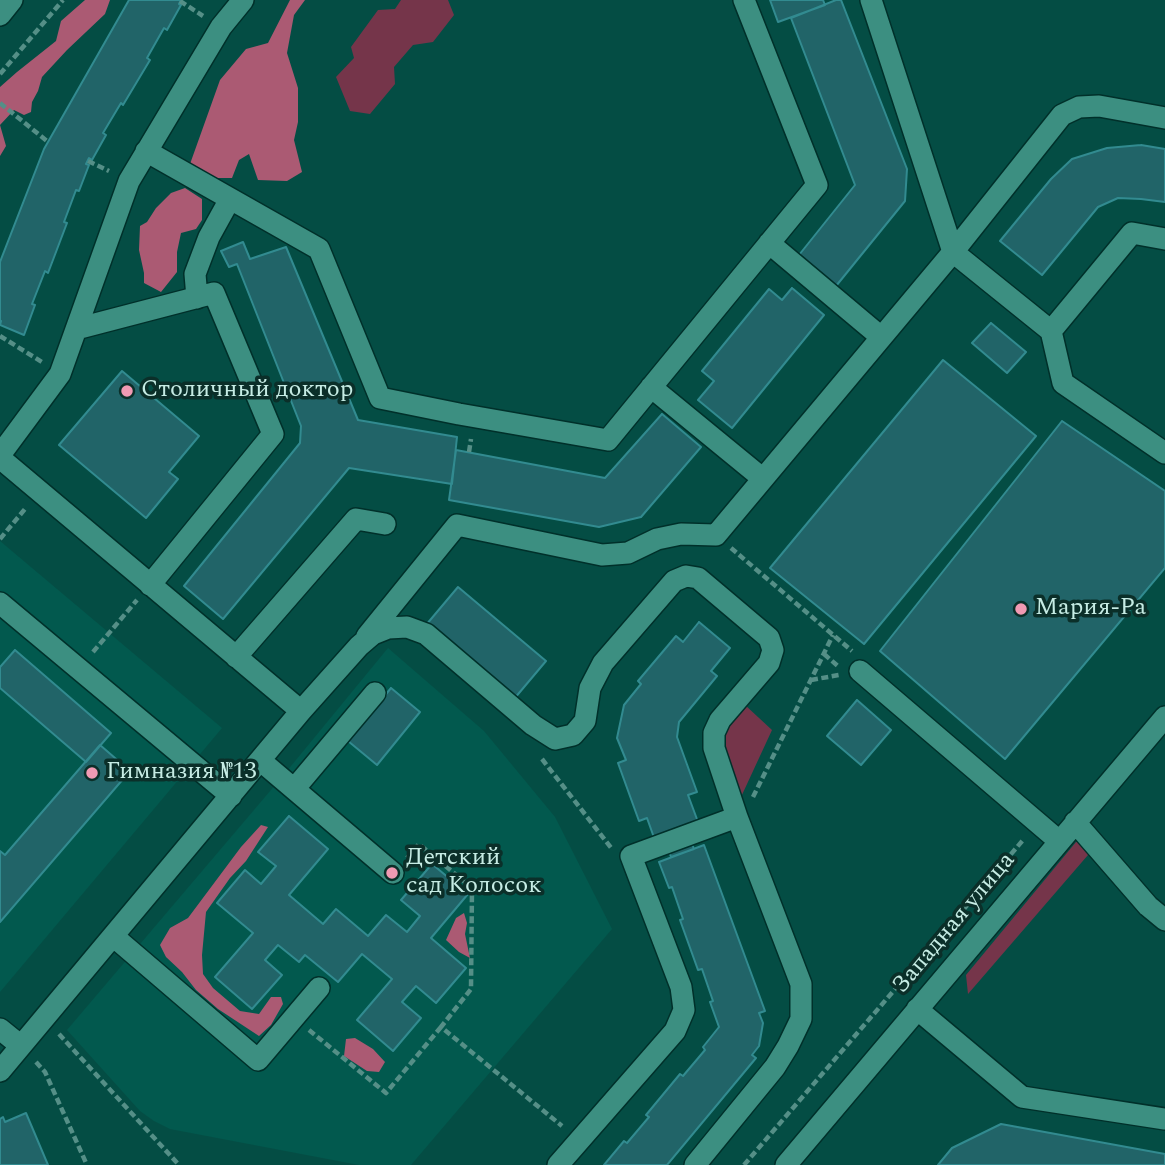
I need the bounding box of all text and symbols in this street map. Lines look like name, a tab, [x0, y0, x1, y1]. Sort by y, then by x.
place label: Столичный доктор	[141, 377, 353, 405]
marker: Столичный доктор	[119, 383, 135, 399]
place label: Мария-Ра	[1035, 595, 1146, 623]
marker: Мария-Ра	[1013, 601, 1029, 617]
place label: Гимназия №13	[106, 759, 257, 787]
marker: Гимназия №13	[84, 765, 100, 781]
place label: Детский сад Колосок	[406, 845, 542, 901]
street label: Западная улица	[888, 848, 1022, 1000]
marker: Детский сад Колосок	[384, 865, 400, 881]

